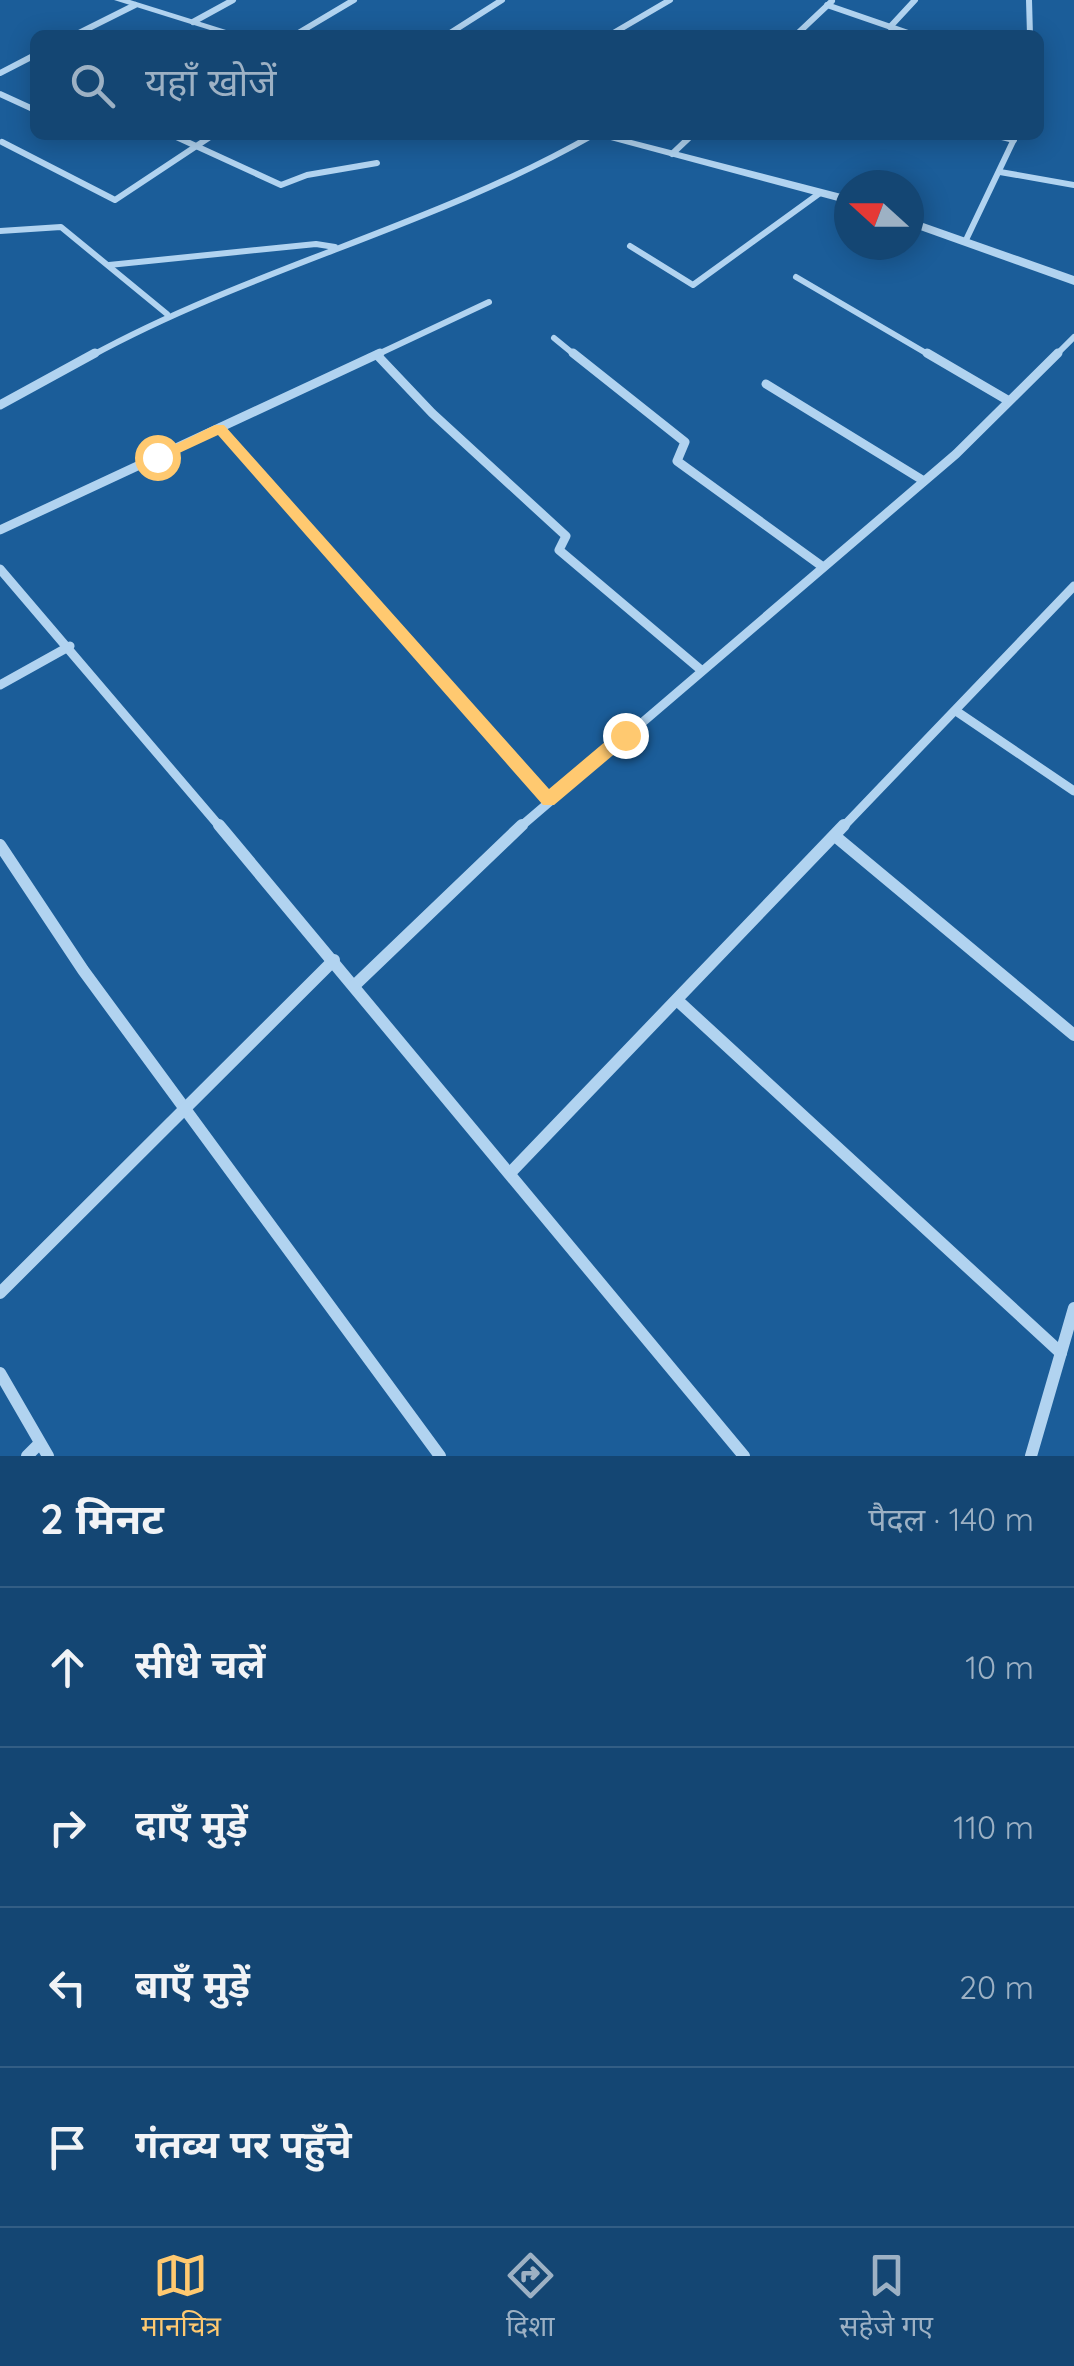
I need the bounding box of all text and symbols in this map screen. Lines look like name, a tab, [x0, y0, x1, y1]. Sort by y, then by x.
search box	[30, 30, 1044, 140]
icon: search	[65, 58, 120, 113]
text: यहाँ खोजें	[145, 58, 277, 106]
north arrow	[834, 170, 924, 260]
route start	[135, 435, 181, 481]
route end	[603, 713, 649, 759]
text: 2 मिनट	[40, 1492, 164, 1545]
text: पैदल · 140 m	[868, 1499, 1034, 1539]
icon: ahead	[40, 1640, 95, 1695]
text: सीधे चलें	[135, 1640, 265, 1688]
text: 10 m	[965, 1647, 1034, 1687]
icon: right	[40, 1800, 95, 1855]
text: दाएँ मुड़ें	[135, 1800, 248, 1848]
text: 110 m	[953, 1807, 1034, 1847]
icon: left	[40, 1960, 95, 2015]
text: बाएँ मुड़ें	[135, 1960, 250, 2008]
text: 20 m	[959, 1967, 1034, 2007]
icon: arrive	[40, 2120, 95, 2175]
text: गंतव्य पर पहुँचे	[135, 2120, 352, 2168]
tab: मानचित्र	[141, 2248, 221, 2347]
tab: दिशा	[503, 2248, 558, 2347]
tab: सहेजे गए	[840, 2248, 933, 2347]

